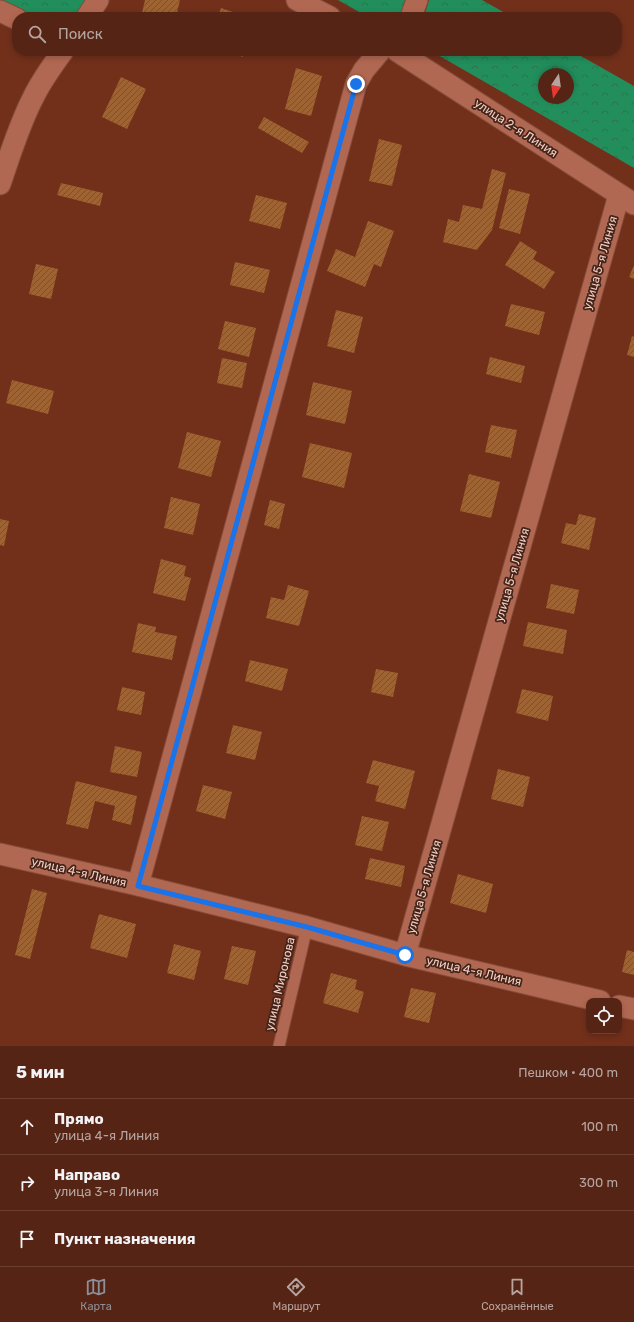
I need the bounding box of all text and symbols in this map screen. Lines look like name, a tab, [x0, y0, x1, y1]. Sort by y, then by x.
search box	[12, 12, 622, 56]
icon: search	[26, 23, 48, 45]
text: Поиск	[58, 25, 103, 43]
north arrow	[538, 68, 574, 104]
route end	[347, 75, 365, 93]
street label: улица 2-я Линия	[472, 96, 560, 160]
street label: улица 5-я Линия	[580, 215, 620, 311]
street label: улица 5-я Линия	[492, 527, 532, 623]
street label: улица 5-я Линия	[404, 839, 444, 935]
street label: улица 4-я Линия	[30, 854, 128, 890]
street label: улица Миронова	[262, 936, 298, 1032]
route start	[396, 946, 414, 964]
street label: улица 4-я Линия	[425, 953, 523, 989]
map controls	[586, 998, 622, 1034]
button: locate	[586, 998, 622, 1034]
text: 5 мин	[16, 1062, 65, 1082]
text: Пешком · 400 m	[518, 1065, 618, 1080]
text: Прямо	[54, 1110, 104, 1128]
icon: ahead	[16, 1116, 38, 1138]
text: 100 m	[581, 1119, 618, 1134]
text: улица 4-я Линия	[54, 1128, 159, 1143]
text: Направо	[54, 1166, 120, 1184]
icon: right	[16, 1172, 38, 1194]
text: 300 m	[579, 1175, 618, 1190]
text: улица 3-я Линия	[54, 1184, 159, 1199]
icon: arrive	[16, 1228, 38, 1250]
text: Пункт назначения	[54, 1230, 196, 1248]
tab: Карта	[80, 1276, 112, 1313]
tab: Маршрут	[272, 1276, 320, 1313]
tab: Сохранённые	[481, 1276, 554, 1313]

